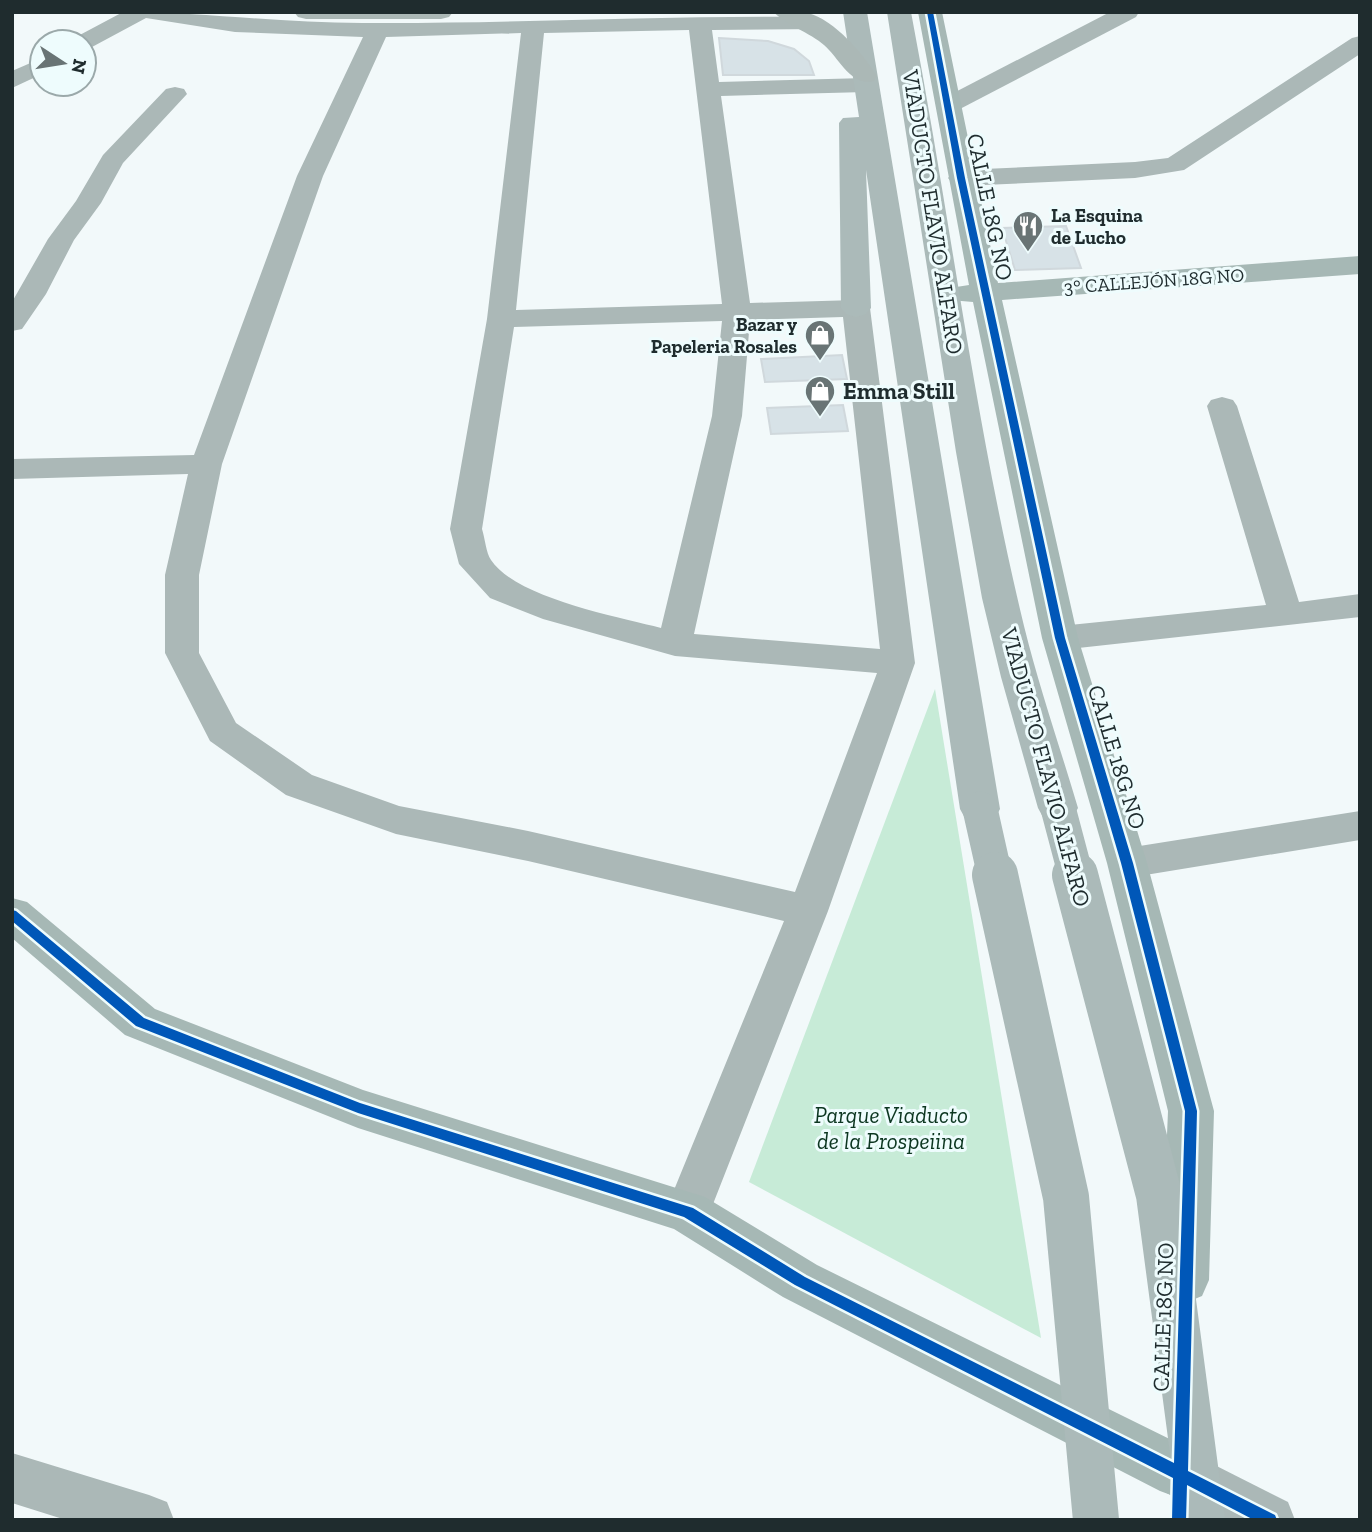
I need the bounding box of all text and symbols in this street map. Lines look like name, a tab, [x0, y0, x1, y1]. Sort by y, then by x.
north arrow	[28, 28, 98, 98]
text: N	[66, 57, 92, 76]
street label: VIADUCTO FLAVIO ALFARO	[897, 67, 969, 356]
street label: CALLE 18G NO	[961, 131, 1019, 283]
place label: La Esquina de Lucho	[1051, 204, 1143, 249]
restaurant icon: La Esquina de Lucho	[1011, 209, 1045, 253]
street label: 3° CALLEJÓN 18G NO	[1063, 263, 1245, 299]
place label: Bazar y Papeleria Rosales	[651, 313, 797, 358]
shop icon: Bazar y Papeleria Rosales	[803, 318, 837, 362]
shop icon: Emma Still	[803, 374, 837, 418]
place label: Emma Still	[843, 377, 955, 405]
street label: VIADUCTO FLAVIO ALFARO	[995, 624, 1097, 909]
street label: CALLE 18G NO	[1082, 681, 1152, 833]
park label: Parque Viaducto de la Prospeiina	[814, 1101, 968, 1155]
street label: CALLE 18G NO	[1146, 1242, 1180, 1392]

